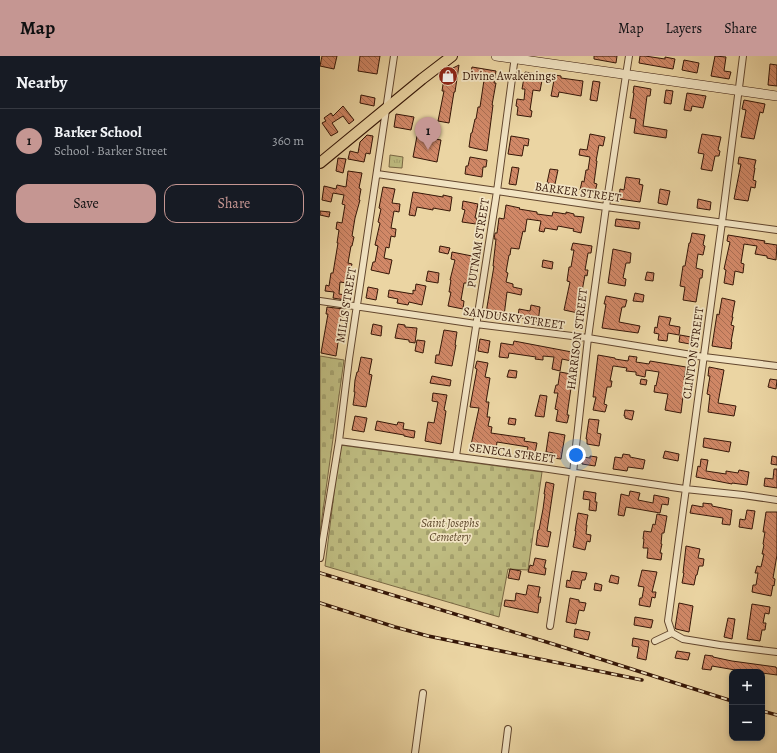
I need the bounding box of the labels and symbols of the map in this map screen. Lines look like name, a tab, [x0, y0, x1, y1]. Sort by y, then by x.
shop icon: Divine Awakenings	[437, 65, 459, 87]
place label: Divine Awakenings	[462, 68, 556, 84]
pin: 1	[415, 117, 441, 150]
street label: BARKER STREET	[534, 178, 623, 206]
street label: PUTNAM STREET	[463, 197, 493, 289]
street label: MILLS STREET	[332, 266, 360, 344]
street label: HARRISON STREET	[563, 287, 591, 390]
street label: SANDUSKY STREET	[462, 303, 566, 333]
street label: CLINTON STREET	[679, 306, 707, 400]
street label: SENECA STREET	[468, 439, 557, 467]
your location	[566, 445, 586, 465]
park label: Saint Josephs Cemetery	[421, 515, 479, 545]

